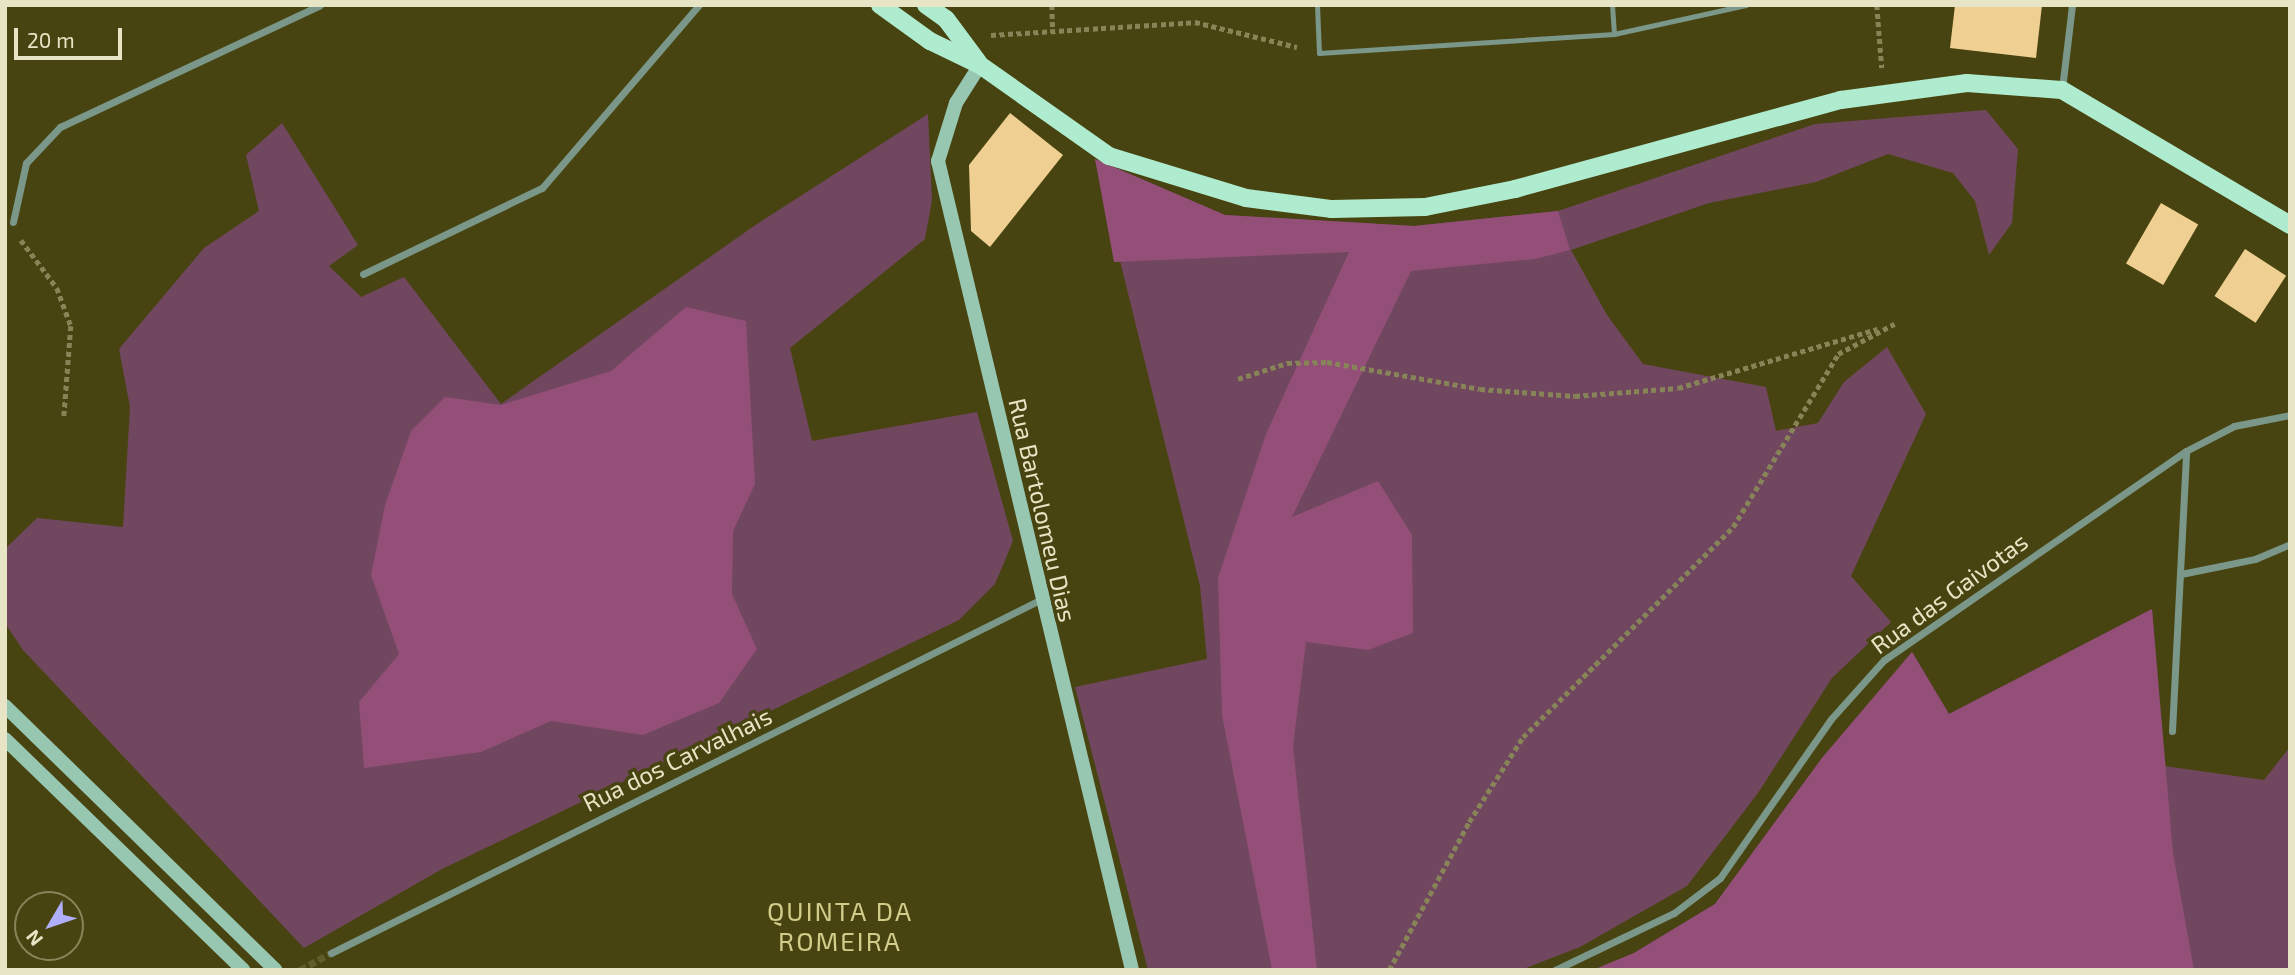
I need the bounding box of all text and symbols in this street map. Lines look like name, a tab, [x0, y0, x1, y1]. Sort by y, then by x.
scale bar	[18, 14, 126, 58]
text: 20 m	[27, 27, 75, 52]
street label: Rua Bartolomeu Dias	[1003, 395, 1083, 625]
street label: Rua das Gaivotas	[1865, 527, 2033, 659]
street label: Rua dos Carvalhais	[578, 701, 776, 817]
north arrow	[14, 891, 84, 961]
district label: QUINTA DA ROMEIRA	[768, 895, 912, 956]
text: N	[21, 926, 47, 951]

